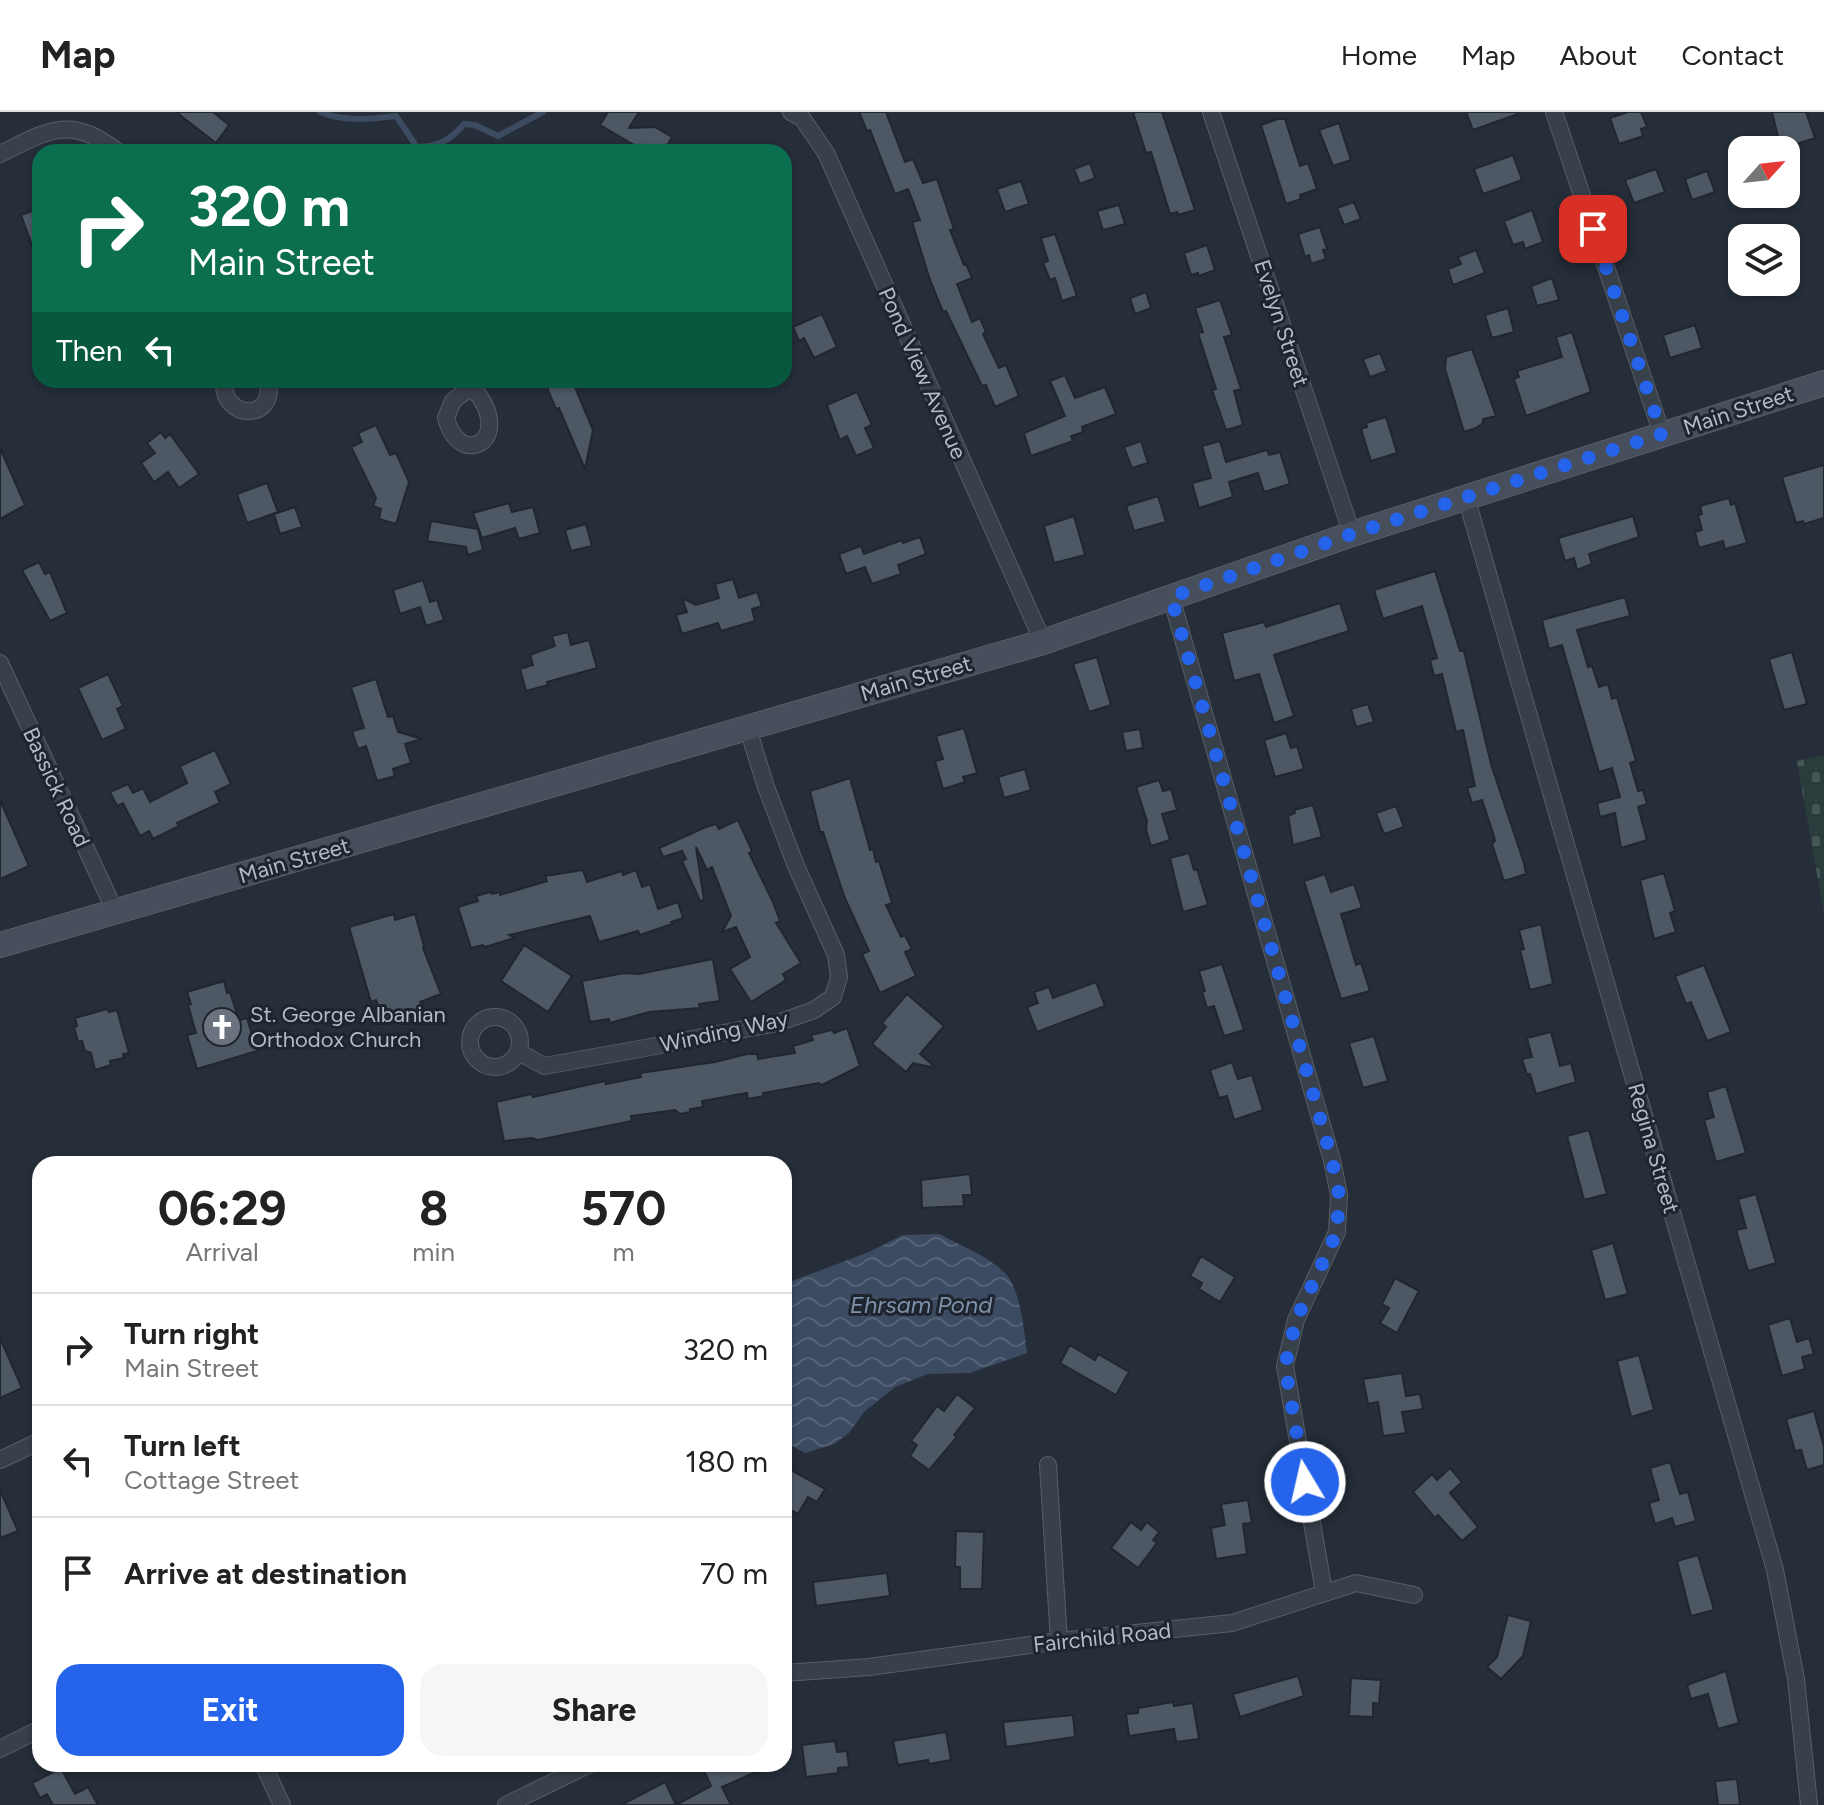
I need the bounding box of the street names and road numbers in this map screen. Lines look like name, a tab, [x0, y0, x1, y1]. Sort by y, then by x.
street label: Evelyn Street	[1248, 256, 1315, 390]
street label: Pond View Avenue	[873, 283, 973, 463]
street label: Main Street	[1680, 380, 1797, 441]
street label: Main Street	[858, 650, 975, 707]
street label: Bassick Road	[17, 723, 96, 851]
street label: Main Street	[236, 832, 353, 889]
street label: Winding Way	[658, 1005, 791, 1058]
street label: Regina Street	[1622, 1080, 1685, 1216]
street label: Fairchild Road	[1032, 1617, 1172, 1658]

